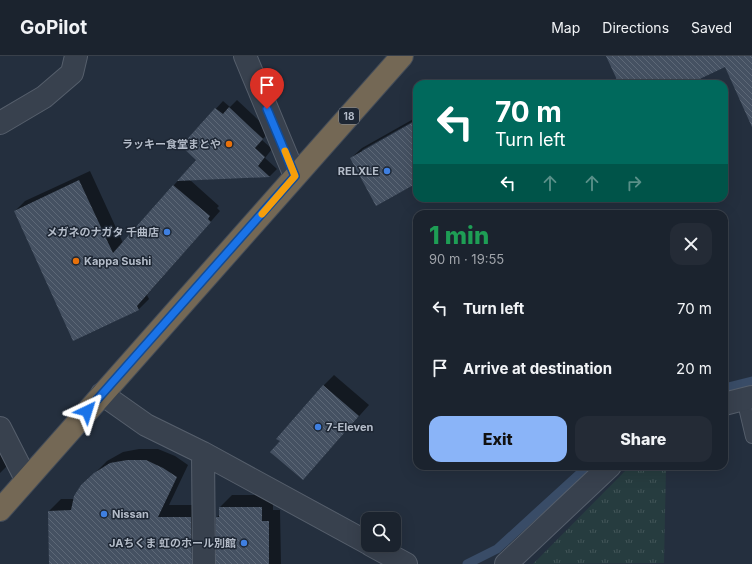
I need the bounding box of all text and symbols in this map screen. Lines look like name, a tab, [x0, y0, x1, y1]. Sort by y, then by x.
text: GoPilot	[20, 16, 87, 39]
text: Map	[551, 19, 580, 36]
text: Directions	[602, 19, 669, 36]
text: Saved	[691, 19, 732, 36]
pin	[250, 68, 284, 109]
icon: arrive	[256, 74, 278, 96]
text: 70 m	[495, 95, 562, 129]
icon: left	[429, 96, 481, 148]
road number: 18	[339, 108, 359, 124]
text: Turn left	[495, 129, 565, 150]
place label: ラッキー食堂まとや	[122, 137, 221, 151]
marker: ラッキー食堂まとや	[224, 139, 234, 149]
place label: RELXLE	[338, 164, 379, 178]
marker: RELXLE	[382, 166, 392, 176]
icon: left	[497, 172, 519, 194]
icon: ahead	[539, 172, 561, 194]
icon: ahead	[581, 172, 603, 194]
icon: right	[623, 172, 645, 194]
text: 1 min	[429, 221, 489, 250]
button: close	[670, 223, 712, 265]
place label: メガネのナガタ 千曲店	[46, 225, 159, 239]
marker: メガネのナガタ 千曲店	[162, 227, 172, 237]
text: 90 m · 19:55	[429, 251, 504, 267]
place label: Kappa Sushi	[84, 254, 151, 268]
marker: Kappa Sushi	[71, 256, 81, 266]
icon: left	[429, 297, 451, 319]
text: Turn left	[463, 299, 524, 318]
text: 70 m	[677, 299, 712, 318]
icon: arrive	[429, 357, 451, 379]
text: Arrive at destination	[463, 359, 612, 378]
text: 20 m	[676, 359, 712, 378]
position arrow	[66, 390, 108, 432]
button: Exit	[429, 416, 567, 462]
button: Share	[575, 416, 712, 462]
place label: 7-Eleven	[326, 420, 374, 434]
marker: 7-Eleven	[313, 422, 323, 432]
place label: Nissan	[112, 507, 149, 521]
marker: Nissan	[99, 509, 109, 519]
map controls	[361, 512, 401, 552]
button: search	[361, 512, 401, 552]
place label: JAちくま 虹のホール別館	[109, 536, 236, 550]
marker: JAちくま 虹のホール別館	[239, 538, 249, 548]

